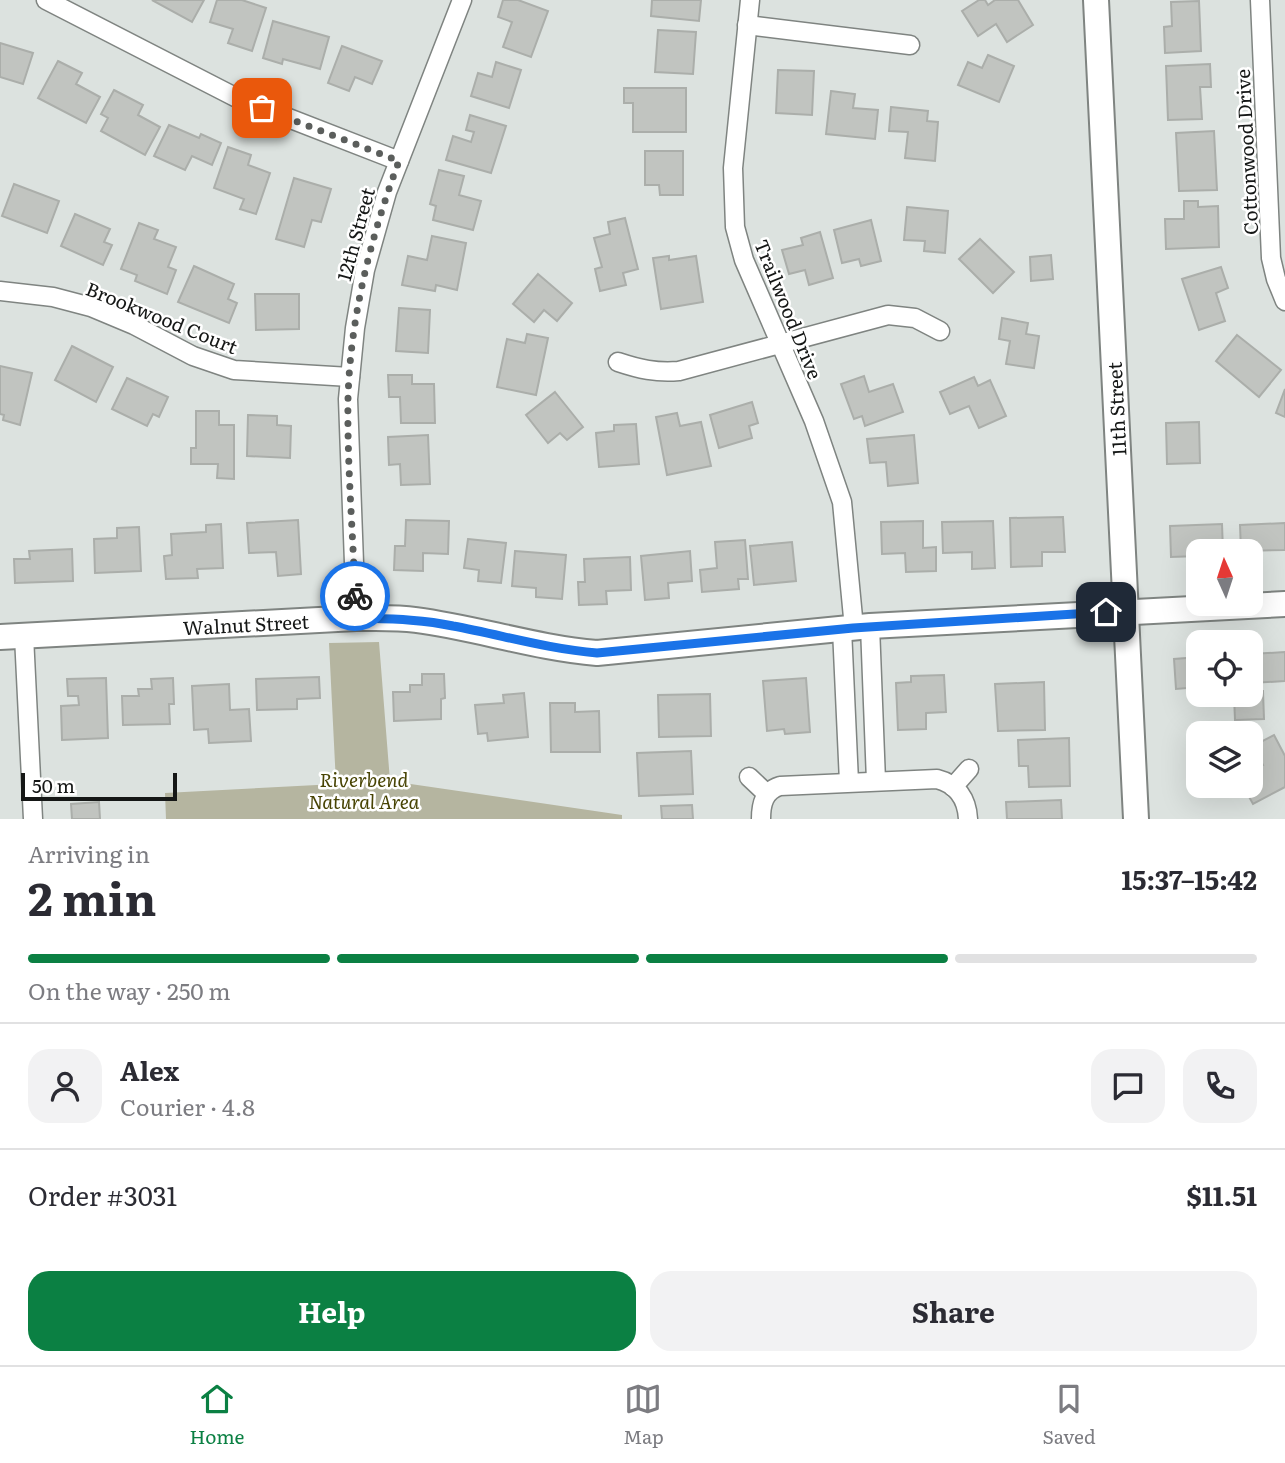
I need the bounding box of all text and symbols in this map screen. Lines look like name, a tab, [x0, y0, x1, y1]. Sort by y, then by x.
street label: Cottonwood Drive	[1228, 68, 1264, 236]
pin	[232, 78, 292, 138]
icon: bag	[243, 89, 281, 127]
street label: 12th Street	[329, 184, 381, 284]
street label: Trailwood Drive	[748, 235, 830, 383]
street label: Brookwood Court	[82, 274, 242, 360]
street label: 11th Street	[1100, 361, 1132, 457]
north arrow	[1186, 539, 1264, 616]
map controls	[1186, 539, 1263, 798]
courier	[320, 561, 390, 631]
icon: bike	[336, 577, 374, 615]
pin	[1076, 582, 1136, 642]
icon: home	[1087, 593, 1125, 631]
street label: Walnut Street	[182, 607, 310, 641]
button: locate	[1186, 630, 1263, 707]
button: layers	[1186, 721, 1263, 798]
park label: Riverbend Natural Area	[309, 765, 420, 815]
scale bar	[21, 770, 177, 802]
text: 50 m	[32, 771, 75, 799]
text: Arriving in	[28, 836, 150, 870]
text: 15:37–15:42	[1122, 859, 1257, 898]
text: 2 min	[28, 862, 157, 930]
text: On the way · 250 m	[28, 973, 231, 1007]
button: person	[28, 1049, 102, 1123]
button: chat	[1091, 1049, 1165, 1123]
button: phone	[1183, 1049, 1257, 1123]
text: Alex	[120, 1050, 179, 1089]
text: Courier · 4.8	[120, 1089, 255, 1123]
text: Order #3031	[28, 1175, 177, 1214]
text: $11.51	[1187, 1175, 1257, 1214]
button: Help	[28, 1271, 636, 1351]
button: Share	[650, 1271, 1257, 1351]
tab: Home	[189, 1380, 244, 1450]
tab: Map	[623, 1380, 664, 1450]
tab: Saved	[1043, 1380, 1096, 1450]

